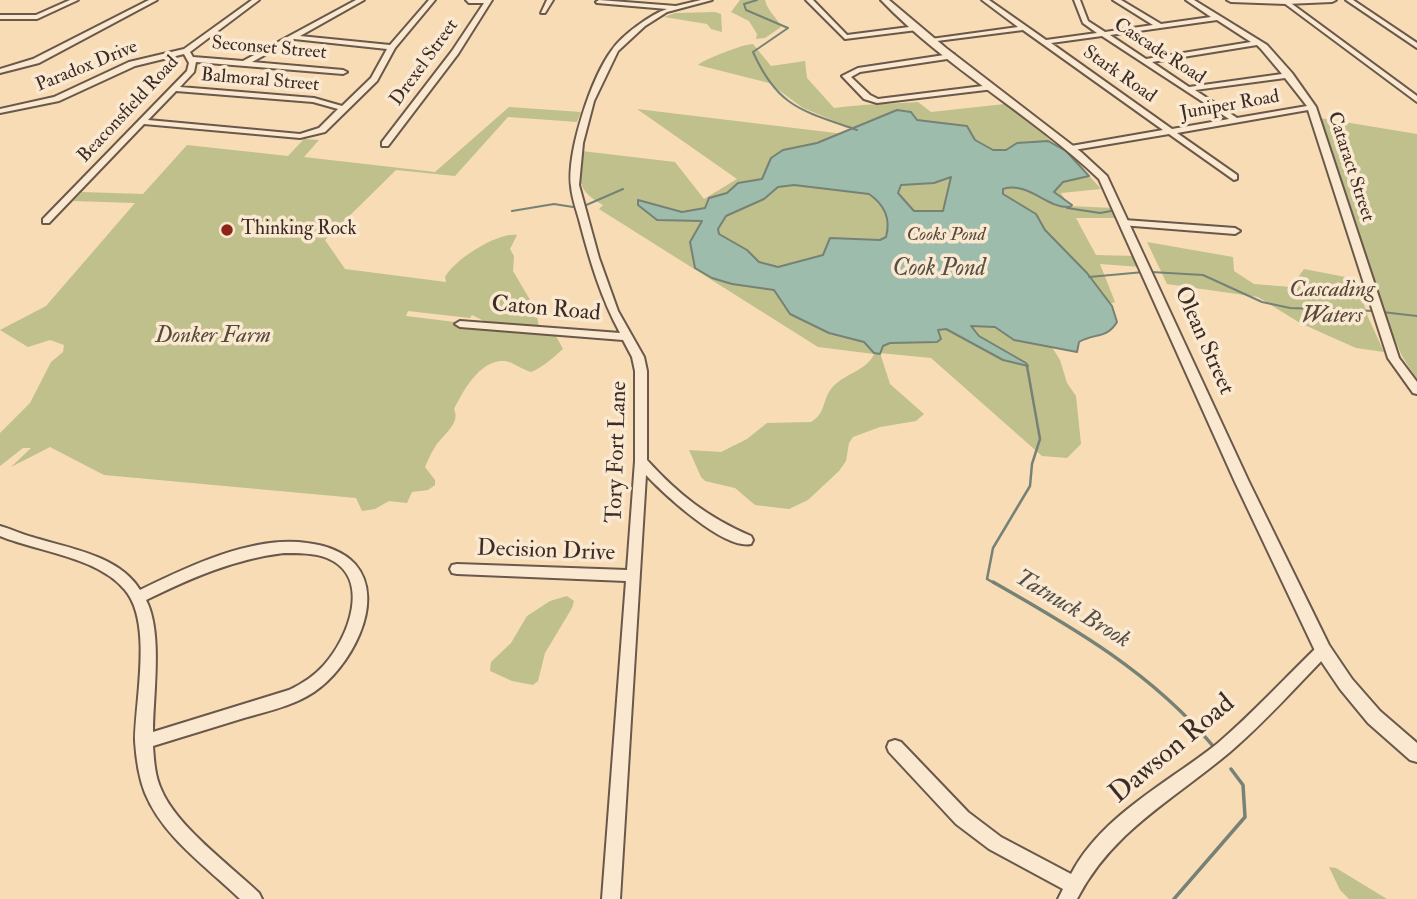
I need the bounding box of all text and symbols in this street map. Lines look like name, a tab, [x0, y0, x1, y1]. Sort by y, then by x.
street label: Cascade Road	[1109, 14, 1209, 90]
street label: Drexel Street	[386, 15, 464, 111]
street label: Seconset Street	[210, 33, 328, 65]
street label: Paradox Drive	[33, 36, 141, 98]
street label: Stark Road	[1078, 41, 1160, 109]
street label: Beaconsfield Road	[74, 52, 184, 168]
street label: Balmoral Street	[200, 64, 320, 98]
street label: Juniper Road	[1179, 86, 1281, 126]
street label: Cataract Street	[1322, 109, 1378, 225]
place label: Thinking Rock	[241, 219, 357, 241]
marker: Thinking Rock	[219, 222, 235, 238]
park label: Cooks Pond	[907, 225, 985, 247]
water label: Cook Pond	[892, 256, 986, 284]
park label: Cascading Waters	[1289, 277, 1375, 331]
street label: Olean Street	[1167, 283, 1239, 399]
street label: Caton Road	[490, 291, 602, 329]
park label: Donker Farm	[155, 323, 271, 351]
street label: Tory Fort Lane	[602, 381, 634, 523]
street label: Decision Drive	[477, 536, 615, 568]
water label: Tatnuck Brook	[1009, 564, 1135, 656]
street label: Dawson Road	[1104, 688, 1242, 812]

